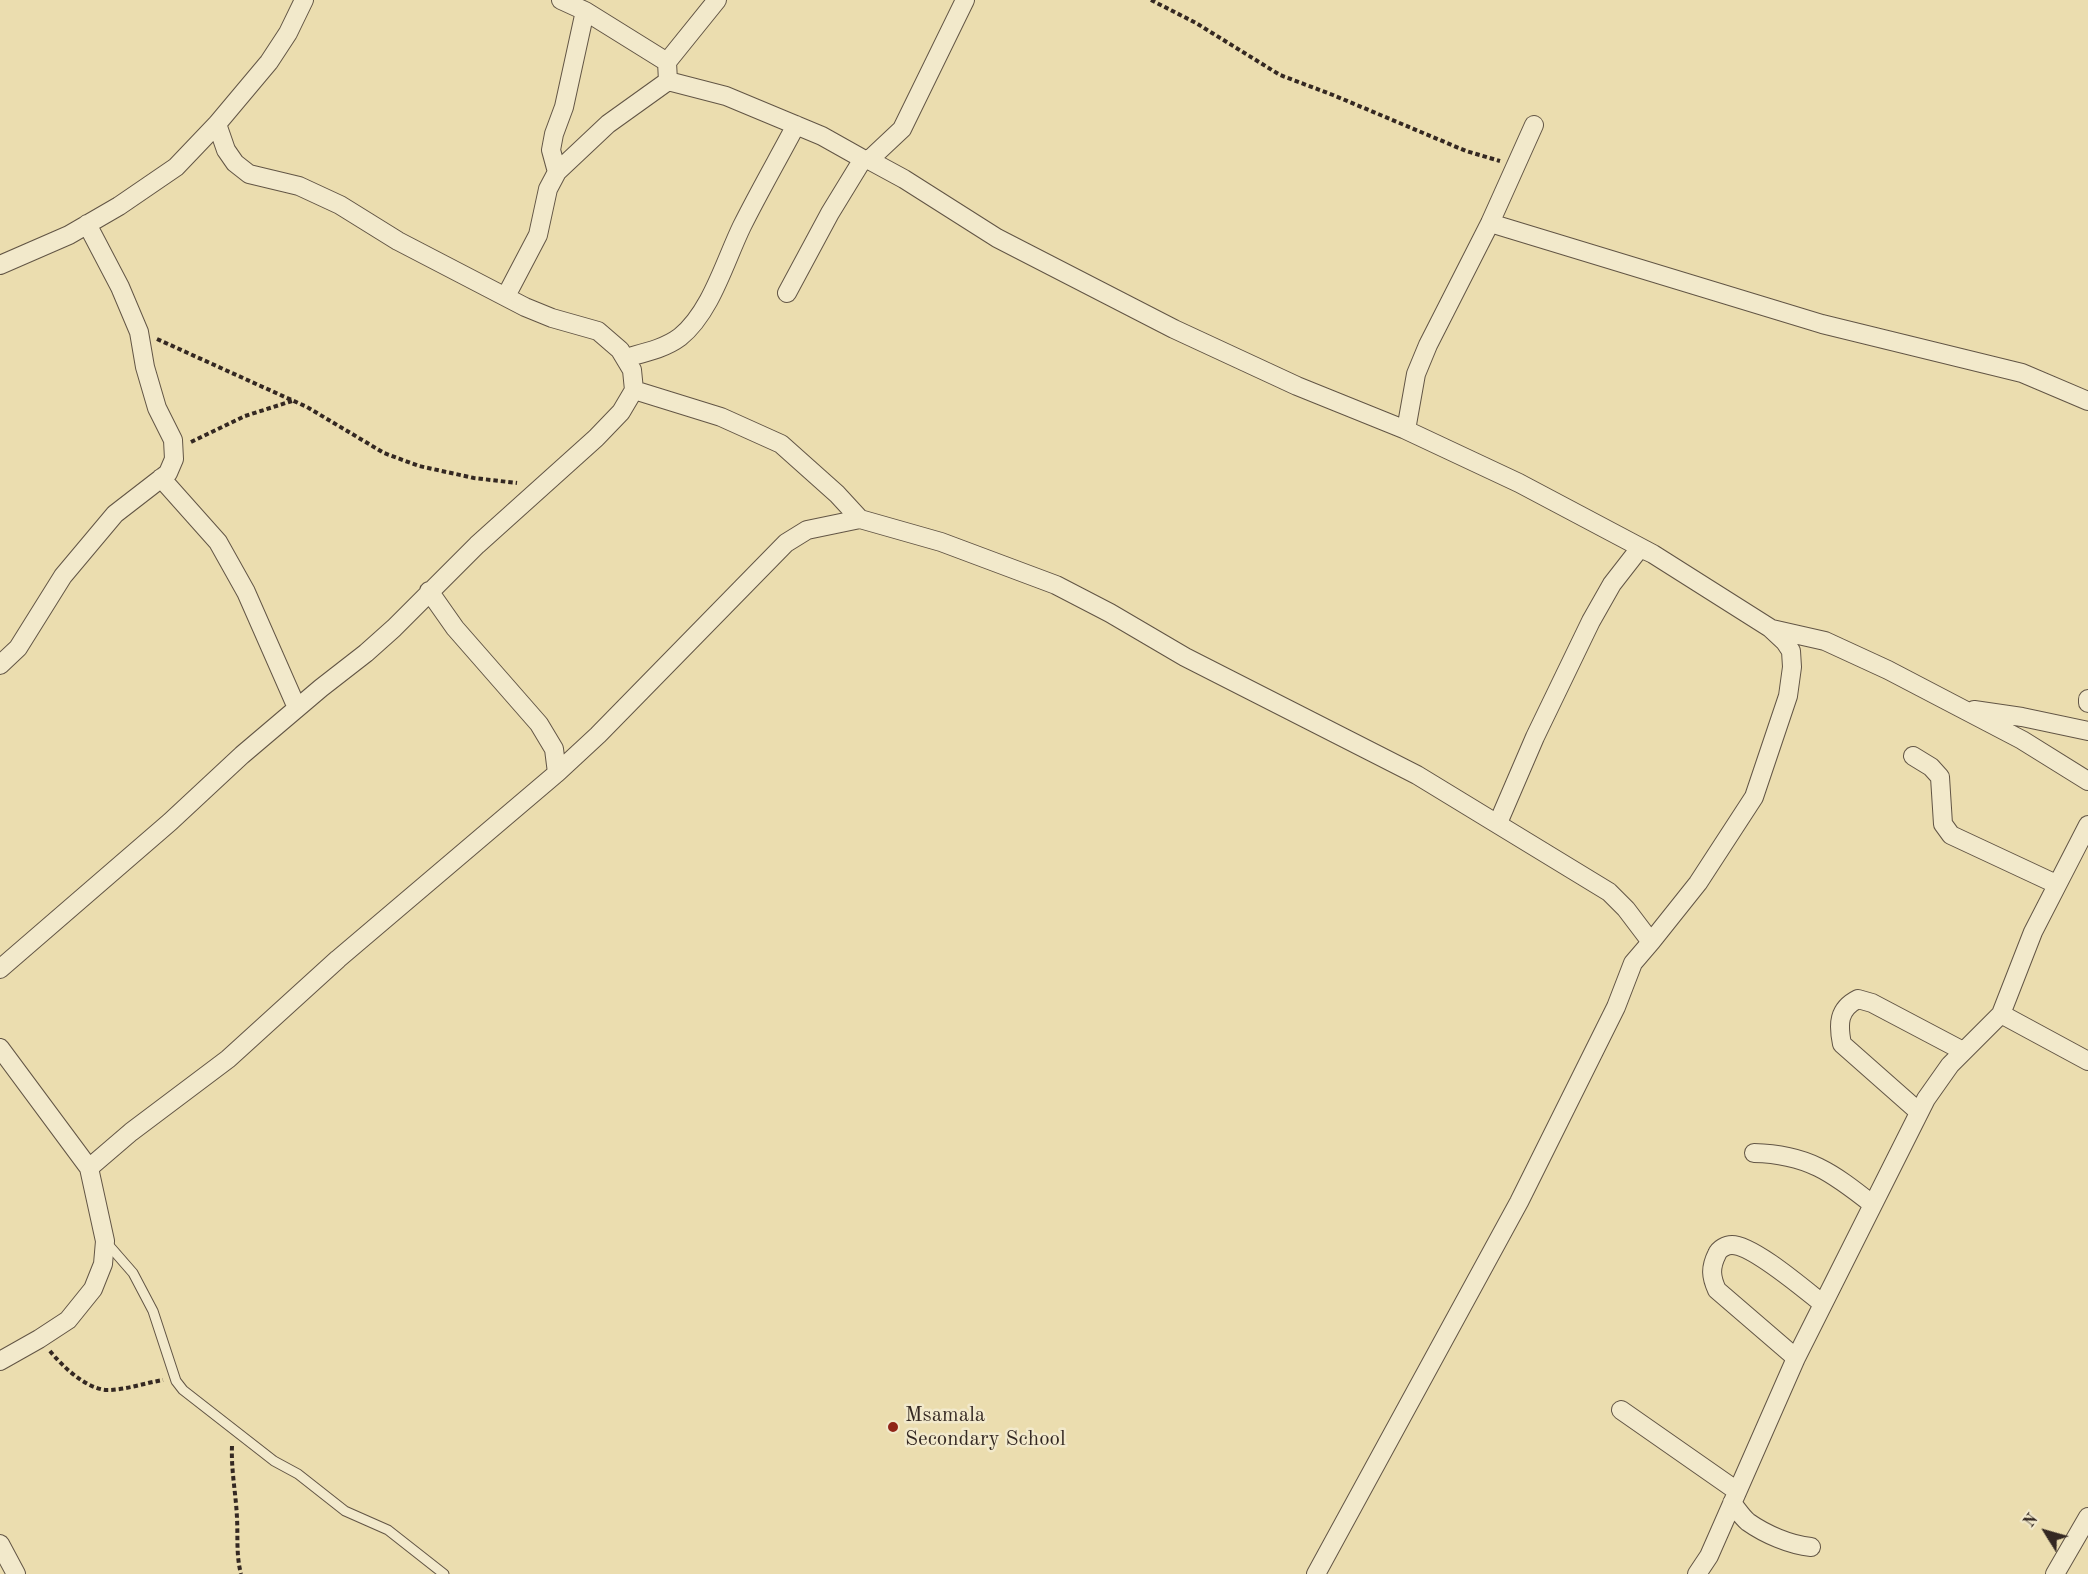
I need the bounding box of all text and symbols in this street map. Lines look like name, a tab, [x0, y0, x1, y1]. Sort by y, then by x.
place label: Msamala Secondary School	[905, 1402, 1066, 1452]
marker: Msamala Secondary School	[886, 1420, 900, 1434]
north arrow	[2016, 1502, 2076, 1562]
text: N	[2022, 1511, 2042, 1531]

